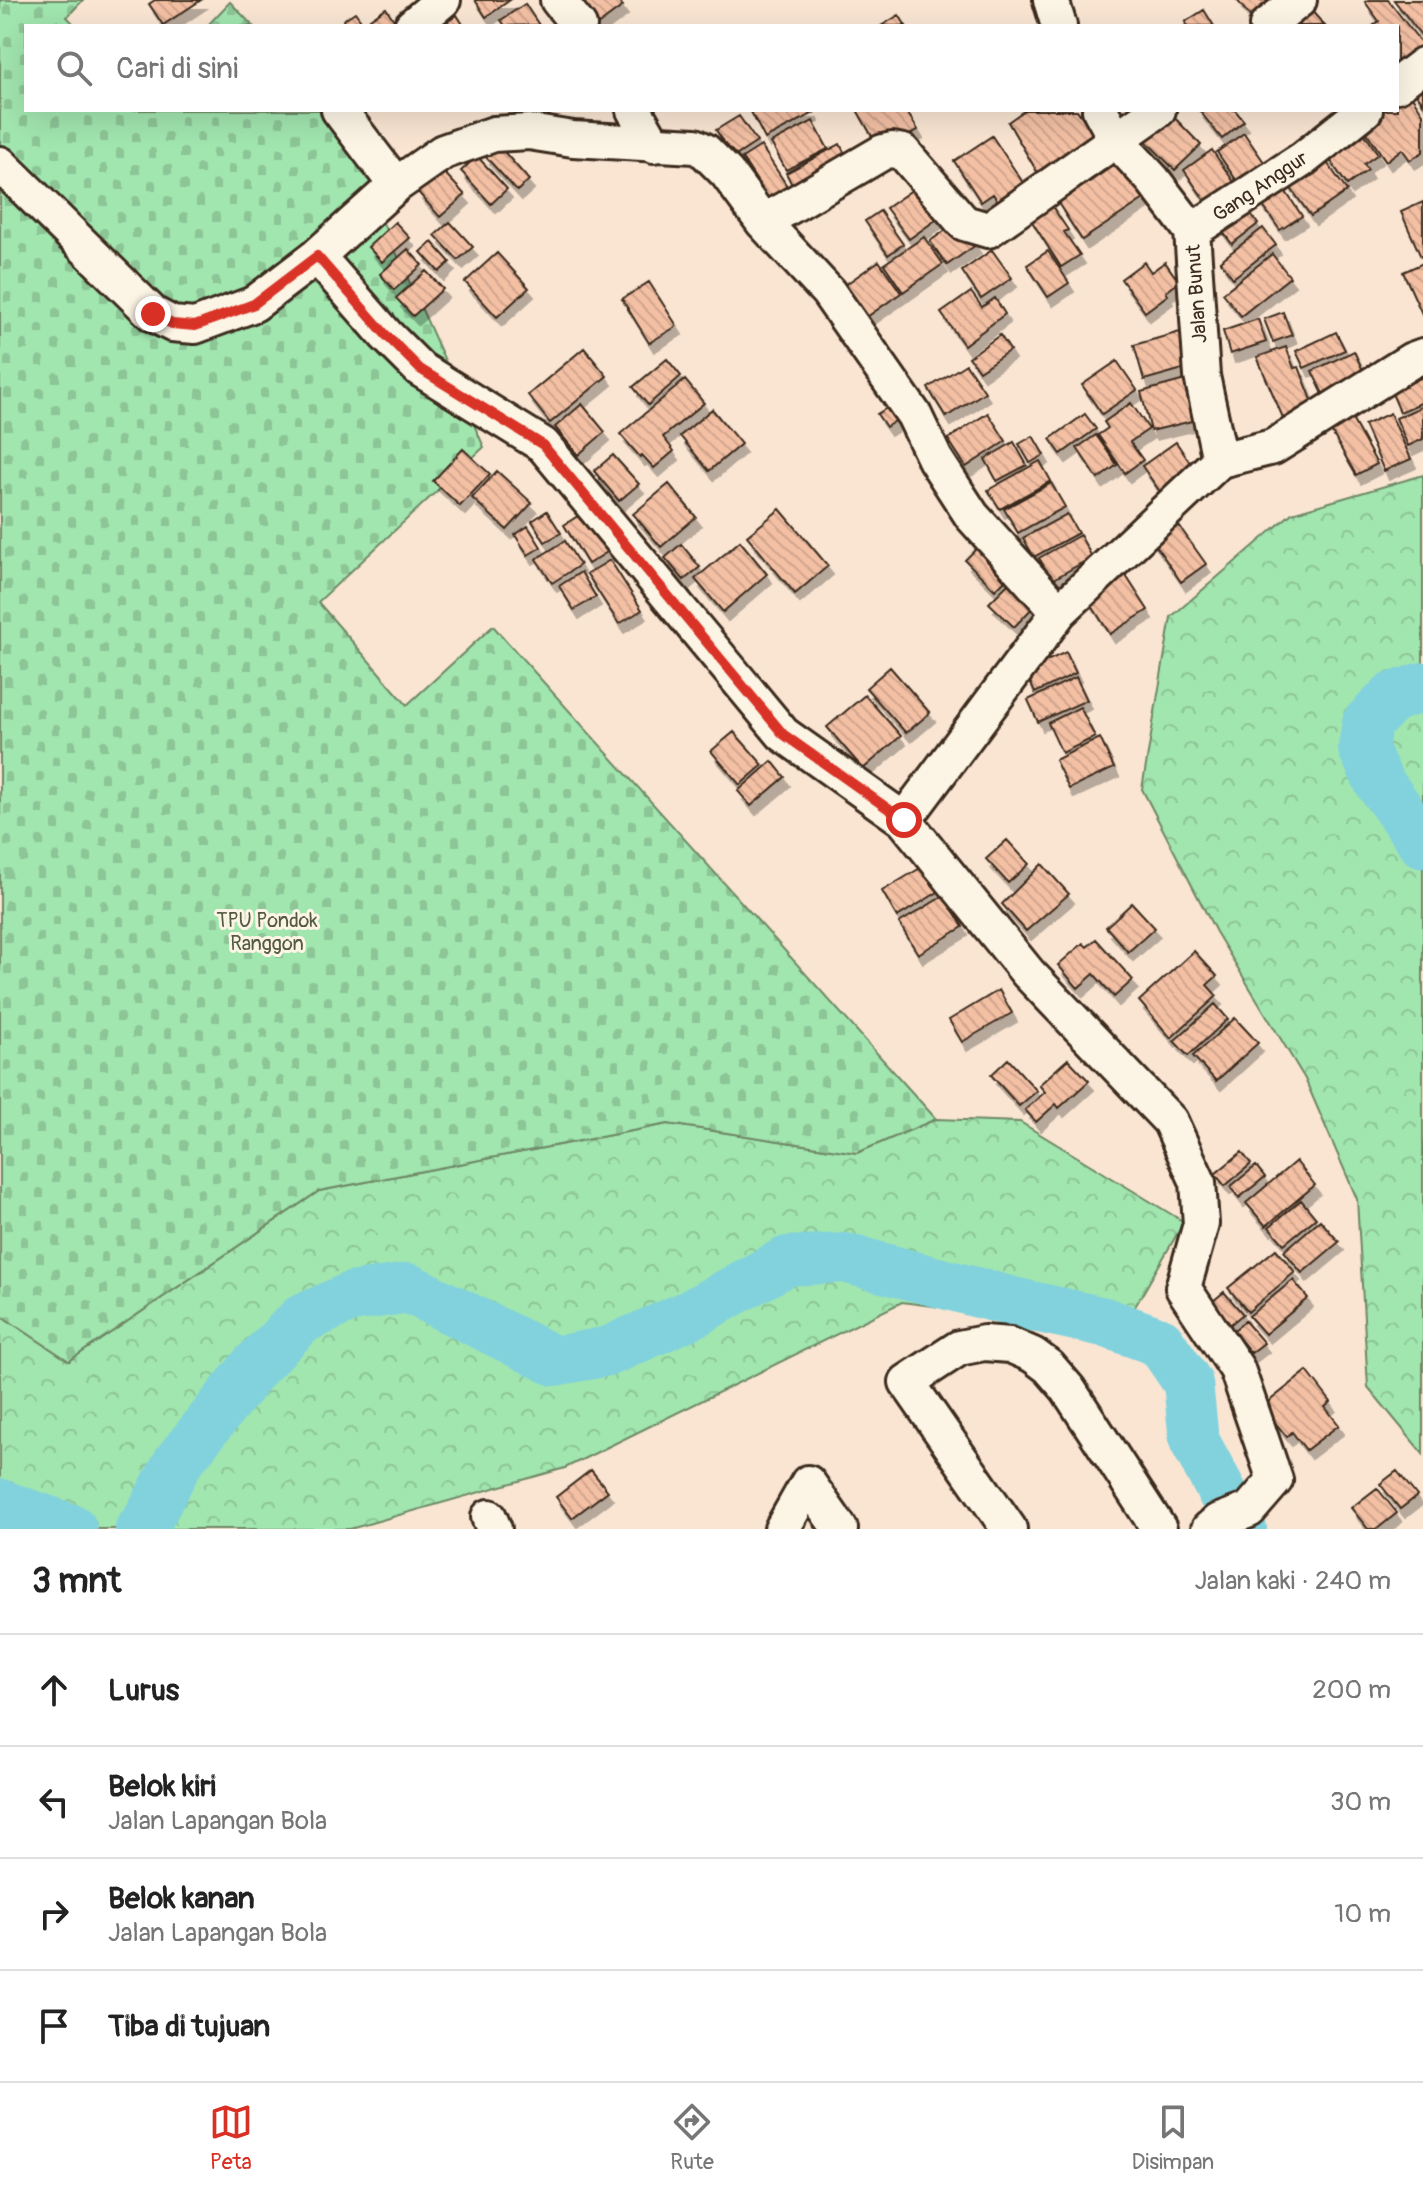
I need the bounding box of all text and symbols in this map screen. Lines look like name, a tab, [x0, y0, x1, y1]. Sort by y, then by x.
search box	[24, 24, 1399, 112]
icon: search	[52, 46, 96, 90]
text: Cari di sini	[116, 50, 238, 87]
street label: Gang Anggur	[1208, 145, 1313, 227]
street label: Jalan Bunut	[1181, 243, 1212, 344]
route end	[135, 296, 171, 332]
route start	[886, 802, 922, 838]
park label: TPU Pondok Ranggon	[216, 908, 318, 956]
text: 3 mnt	[32, 1560, 121, 1603]
text: Jalan kaki · 240 m	[1194, 1565, 1391, 1597]
icon: ahead	[32, 1668, 76, 1712]
text: Lurus	[108, 1672, 179, 1709]
text: 200 m	[1312, 1674, 1391, 1706]
text: Belok kiri	[108, 1768, 216, 1805]
icon: left	[32, 1780, 76, 1824]
text: 30 m	[1330, 1786, 1391, 1818]
text: Jalan Lapangan Bola	[108, 1805, 327, 1837]
text: Belok kanan	[108, 1880, 255, 1917]
icon: right	[32, 1892, 76, 1936]
text: 10 m	[1334, 1898, 1391, 1930]
text: Jalan Lapangan Bola	[108, 1917, 327, 1949]
icon: arrive	[32, 2004, 76, 2048]
text: Tiba di tujuan	[108, 2008, 270, 2045]
tab: Peta	[209, 2100, 253, 2176]
tab: Rute	[670, 2100, 714, 2176]
tab: Disimpan	[1131, 2100, 1214, 2176]

